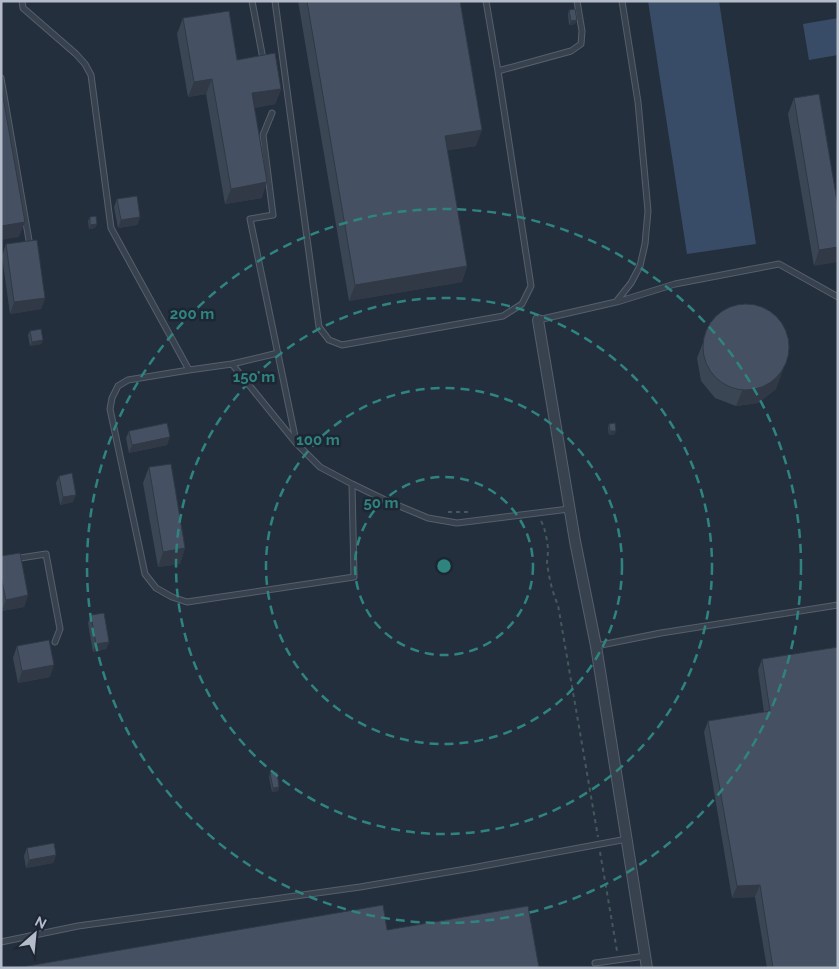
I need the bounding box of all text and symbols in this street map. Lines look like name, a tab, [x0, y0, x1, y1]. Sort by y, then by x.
text: 200 m	[170, 305, 214, 323]
text: 150 m	[233, 368, 275, 386]
text: 100 m	[296, 431, 340, 449]
text: 50 m	[363, 494, 399, 512]
centre of rings	[435, 557, 453, 575]
north arrow	[10, 909, 60, 959]
text: N	[33, 913, 49, 932]

